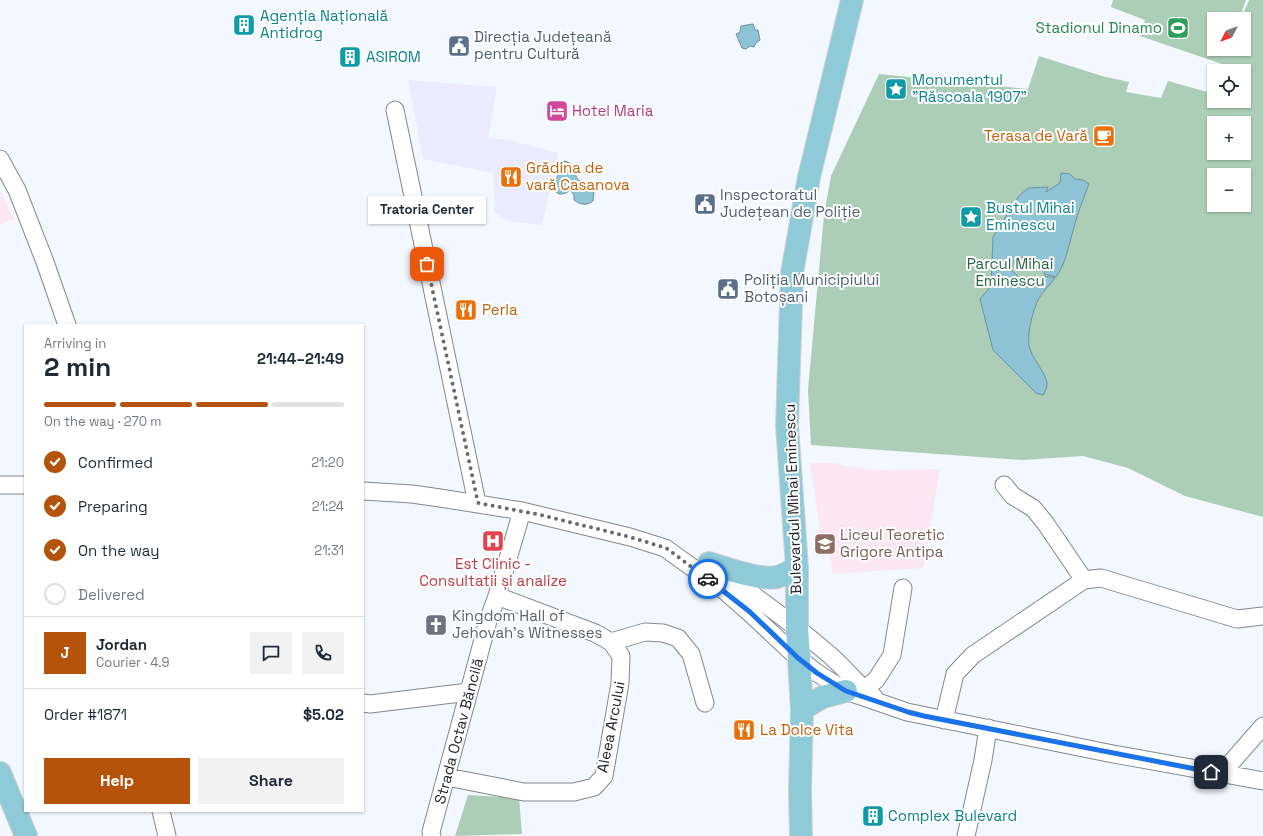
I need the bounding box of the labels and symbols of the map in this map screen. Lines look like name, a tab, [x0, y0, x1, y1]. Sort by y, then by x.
place label: Agenția Națională Antidrog	[260, 6, 388, 42]
building icon: Agenția Națională Antidrog	[231, 12, 257, 38]
north arrow	[1207, 12, 1251, 56]
sports icon: Stadionul Dinamo	[1165, 15, 1191, 41]
place label: Stadionul Dinamo	[1036, 18, 1162, 37]
place label: Direcția Județeană pentru Cultură	[474, 27, 612, 63]
public building icon: Direcția Județeană pentru Cultură	[446, 33, 472, 59]
building icon: ASIROM	[337, 44, 363, 70]
place label: ASIROM	[366, 47, 421, 66]
place label: Monumentul ”Răscoala 1907”	[912, 70, 1027, 106]
place icon: Monumentul ”Răscoala 1907”	[883, 76, 909, 102]
hotel icon: Hotel Maria	[544, 98, 570, 124]
place label: Hotel Maria	[572, 101, 654, 120]
cafe icon: Terasa de Vară	[1091, 123, 1117, 149]
place label: Terasa de Vară	[984, 126, 1088, 145]
place label: Grădina de vară Casanova	[526, 158, 630, 194]
restaurant icon: Grădina de vară Casanova	[498, 164, 524, 190]
place label: Inspectoratul Județean de Poliție	[720, 185, 861, 221]
public building icon: Inspectoratul Județean de Poliție	[692, 191, 718, 217]
callout: Tratoria Center	[368, 196, 486, 224]
place label: Bustul Mihai Eminescu	[986, 198, 1075, 234]
place icon: Bustul Mihai Eminescu	[958, 204, 984, 230]
pin	[410, 247, 444, 281]
park label: Parcul Mihai Eminescu	[967, 254, 1053, 290]
place label: Poliția Municipiului Botoșani	[744, 270, 879, 306]
public building icon: Poliția Municipiului Botoșani	[715, 276, 741, 302]
restaurant icon: Perla	[453, 297, 479, 323]
place label: Perla	[482, 300, 518, 319]
street label: Bulevardul Mihai Eminescu	[780, 403, 805, 595]
place label: Liceul Teoretic Grigore Antipa	[840, 525, 945, 561]
hospital icon: Est Clinic - Consultatii și analize	[480, 528, 506, 554]
school or university icon: Liceul Teoretic Grigore Antipa	[812, 531, 838, 557]
place label: Est Clinic - Consultatii și analize	[419, 554, 567, 590]
courier	[688, 559, 728, 599]
place label: Kingdom Hall of Jehovah's Witnesses	[452, 606, 603, 642]
church icon: Kingdom Hall of Jehovah's Witnesses	[423, 612, 449, 638]
street label: Strada Octav Băncilă	[430, 655, 487, 806]
street label: Aleea Arcului	[592, 680, 629, 774]
restaurant icon: La Dolce Vita	[731, 717, 757, 743]
place label: La Dolce Vita	[760, 720, 854, 739]
pin	[1194, 755, 1228, 789]
building icon: Complex Bulevard	[860, 803, 886, 829]
place label: Complex Bulevard	[888, 806, 1017, 825]

